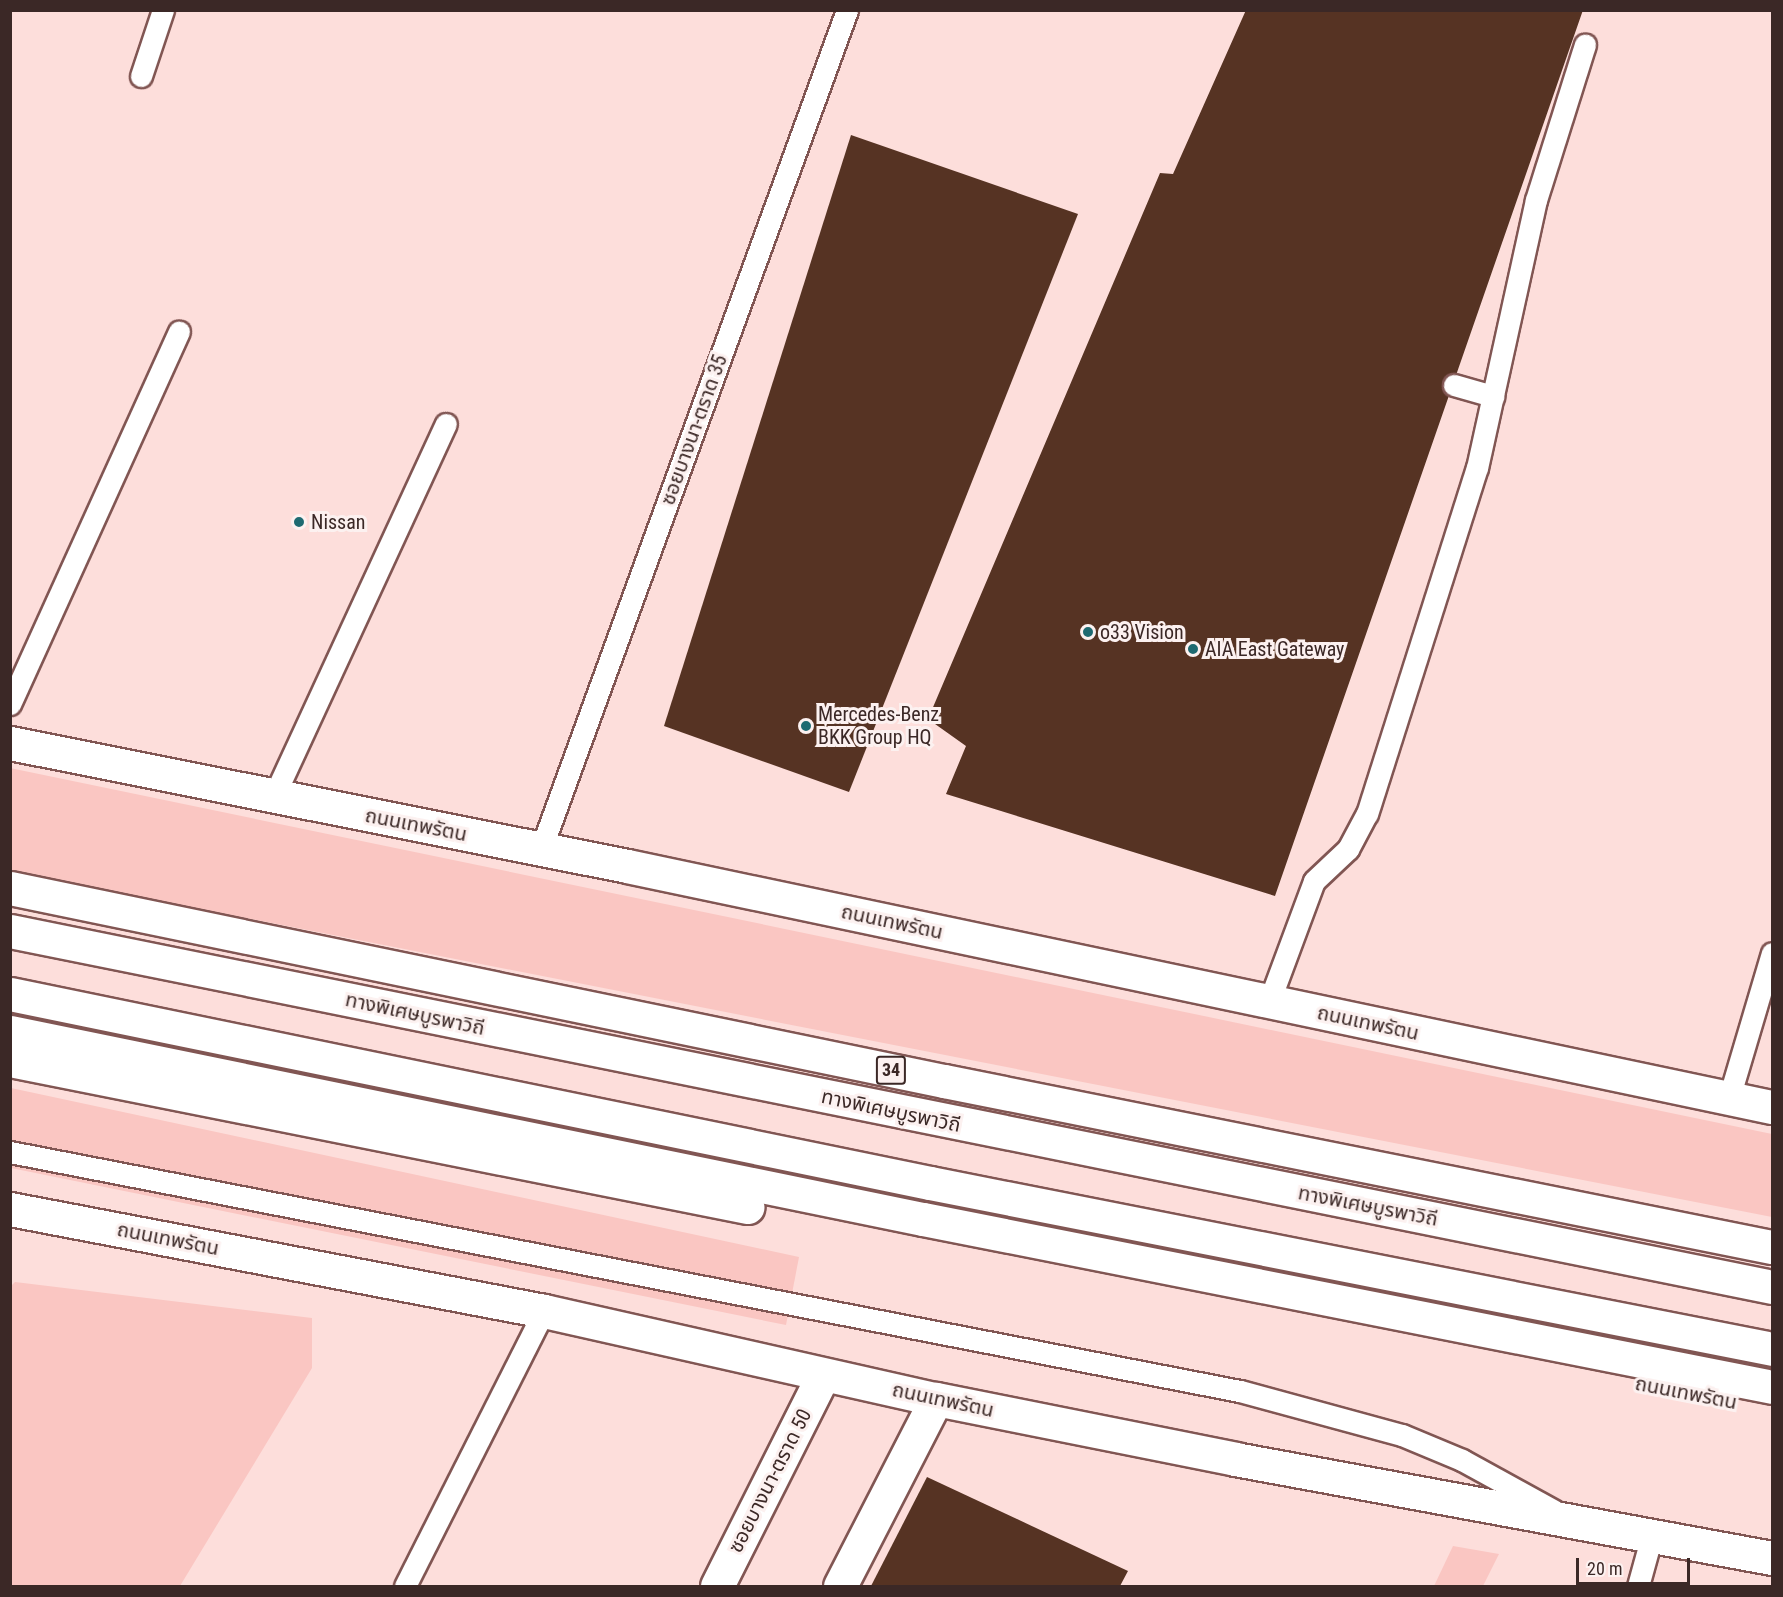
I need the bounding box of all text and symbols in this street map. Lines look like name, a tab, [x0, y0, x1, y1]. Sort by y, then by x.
street label: ซอยบางนา-ตราด 35	[656, 352, 732, 508]
place label: Nissan	[311, 510, 365, 534]
marker: Nissan	[292, 515, 306, 529]
place label: o33 Vision	[1100, 620, 1184, 644]
marker: o33 Vision	[1081, 625, 1095, 639]
place label: AIA East Gateway	[1205, 637, 1344, 661]
marker: AIA East Gateway	[1186, 642, 1200, 656]
place label: Mercedes-Benz BKK Group HQ	[818, 702, 939, 749]
marker: Mercedes-Benz BKK Group HQ	[799, 719, 813, 733]
street label: ถนนเทพรัตน	[363, 803, 469, 847]
street label: ถนนเทพรัตน	[839, 900, 945, 944]
street label: ทางพิเศษบูรพาวิถี	[343, 988, 487, 1040]
street label: ถนนเทพรัตน	[1315, 1001, 1421, 1045]
road number: 34	[874, 1055, 908, 1085]
street label: ทางพิเศษบูรพาวิถี	[819, 1085, 963, 1137]
street label: ทางพิเศษบูรพาวิถี	[1296, 1181, 1440, 1231]
street label: ถนนเทพรัตน	[115, 1217, 221, 1261]
street label: ถนนเทพรัตน	[1633, 1371, 1739, 1415]
street label: ถนนเทพรัตน	[890, 1378, 996, 1422]
street label: ซอยบางนา-ตราด 50	[723, 1405, 817, 1557]
scale bar	[1579, 1546, 1693, 1584]
text: 20 m	[1587, 1558, 1622, 1579]

